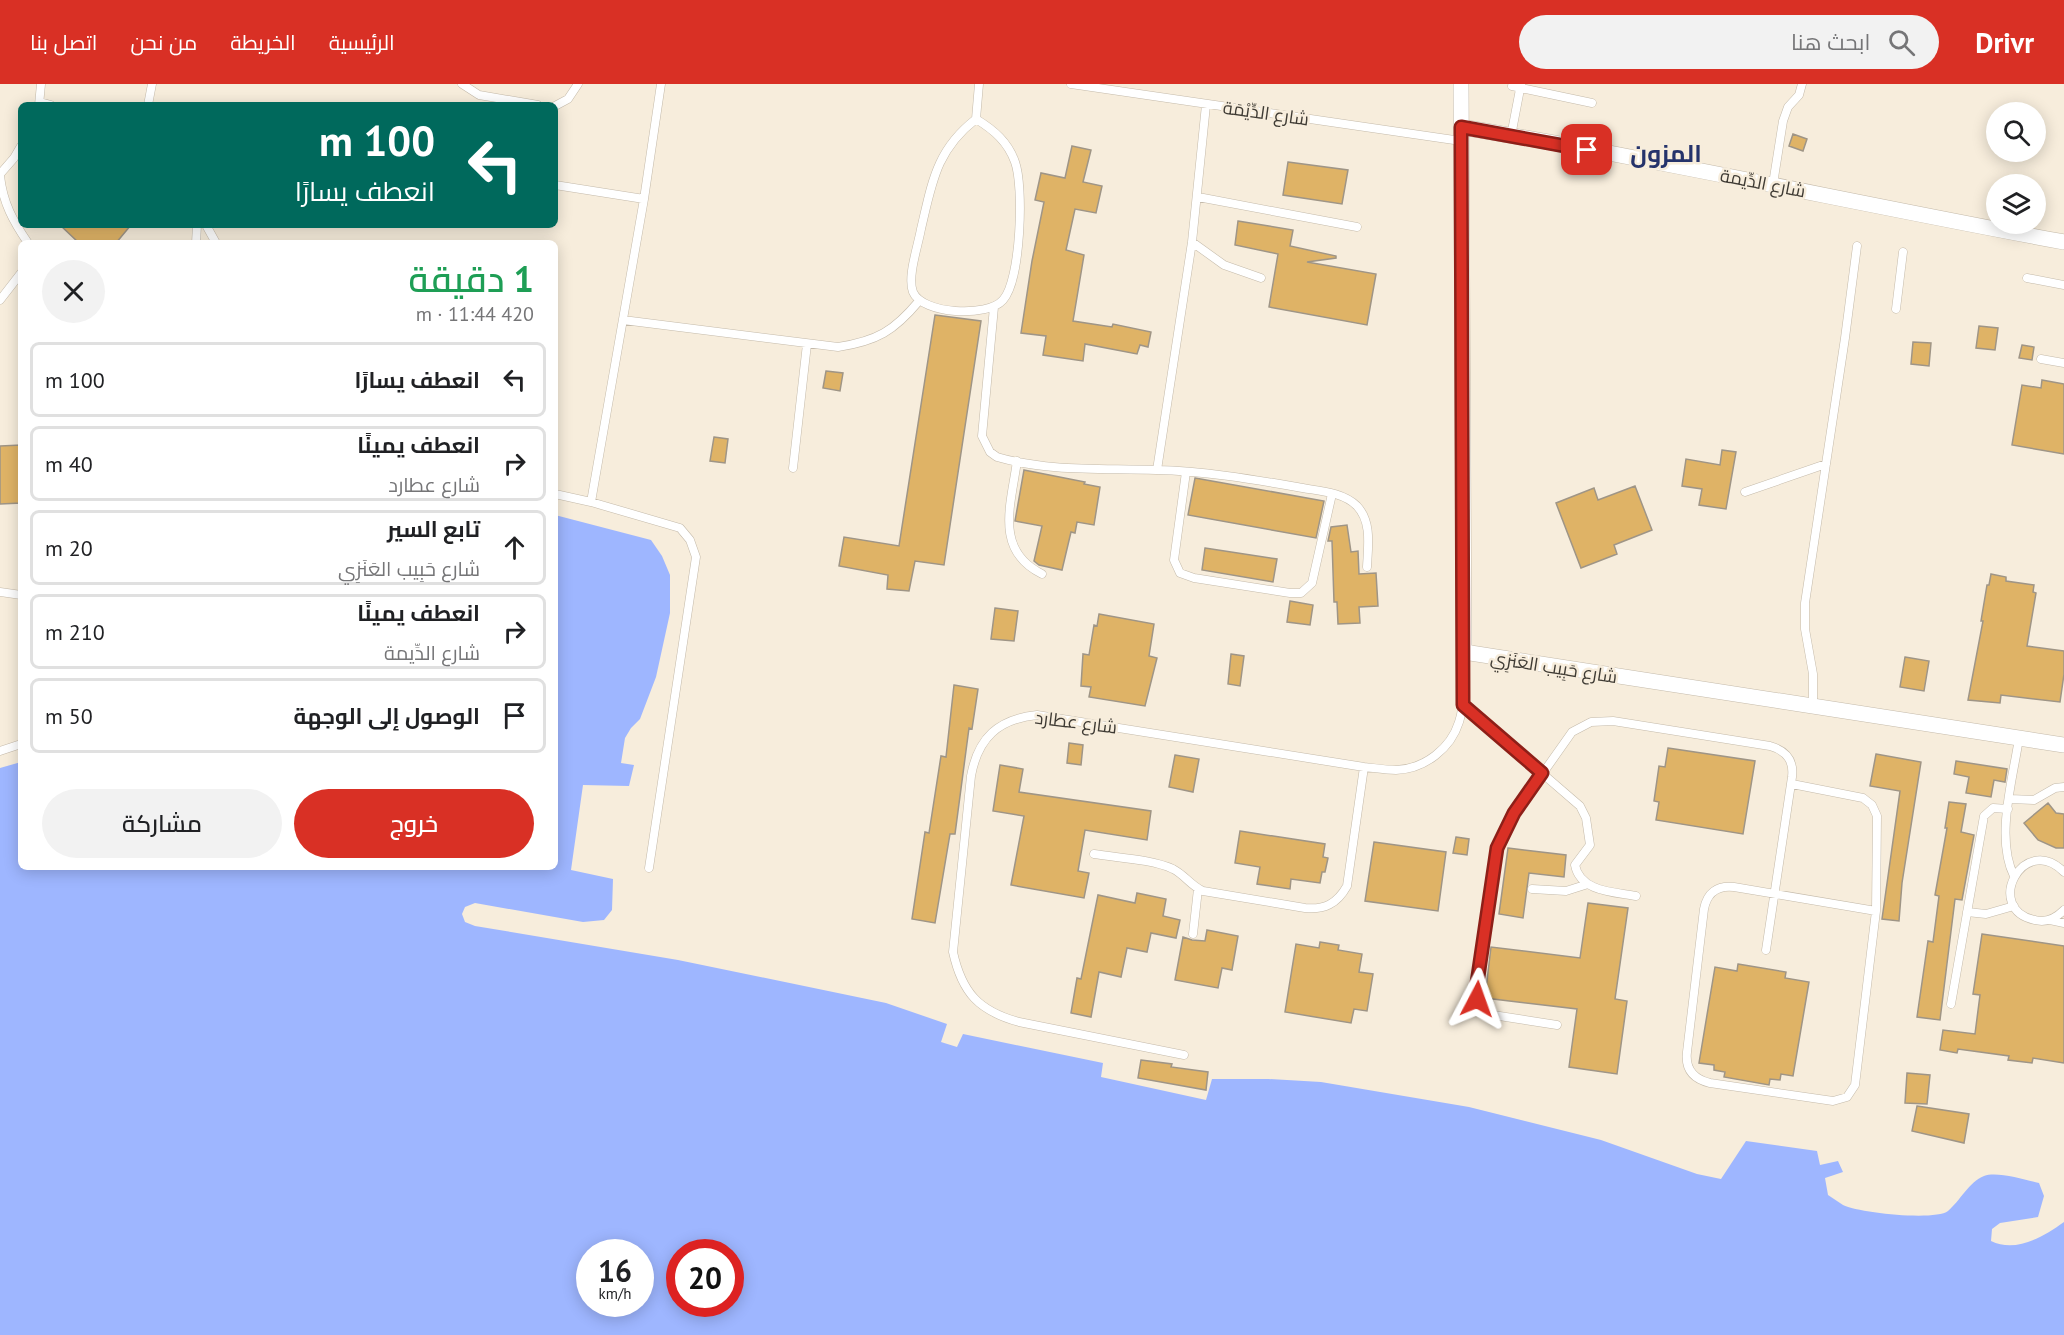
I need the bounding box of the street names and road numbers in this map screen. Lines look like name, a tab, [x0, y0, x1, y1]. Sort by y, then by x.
street label: شارع الدِّيْمَة	[1221, 96, 1310, 131]
street label: شارع الدِّيمة	[1718, 163, 1808, 204]
street label: شارع حَبِيب العَنَزِي	[1489, 646, 1619, 691]
street label: شارع عطارد	[1034, 706, 1118, 739]

